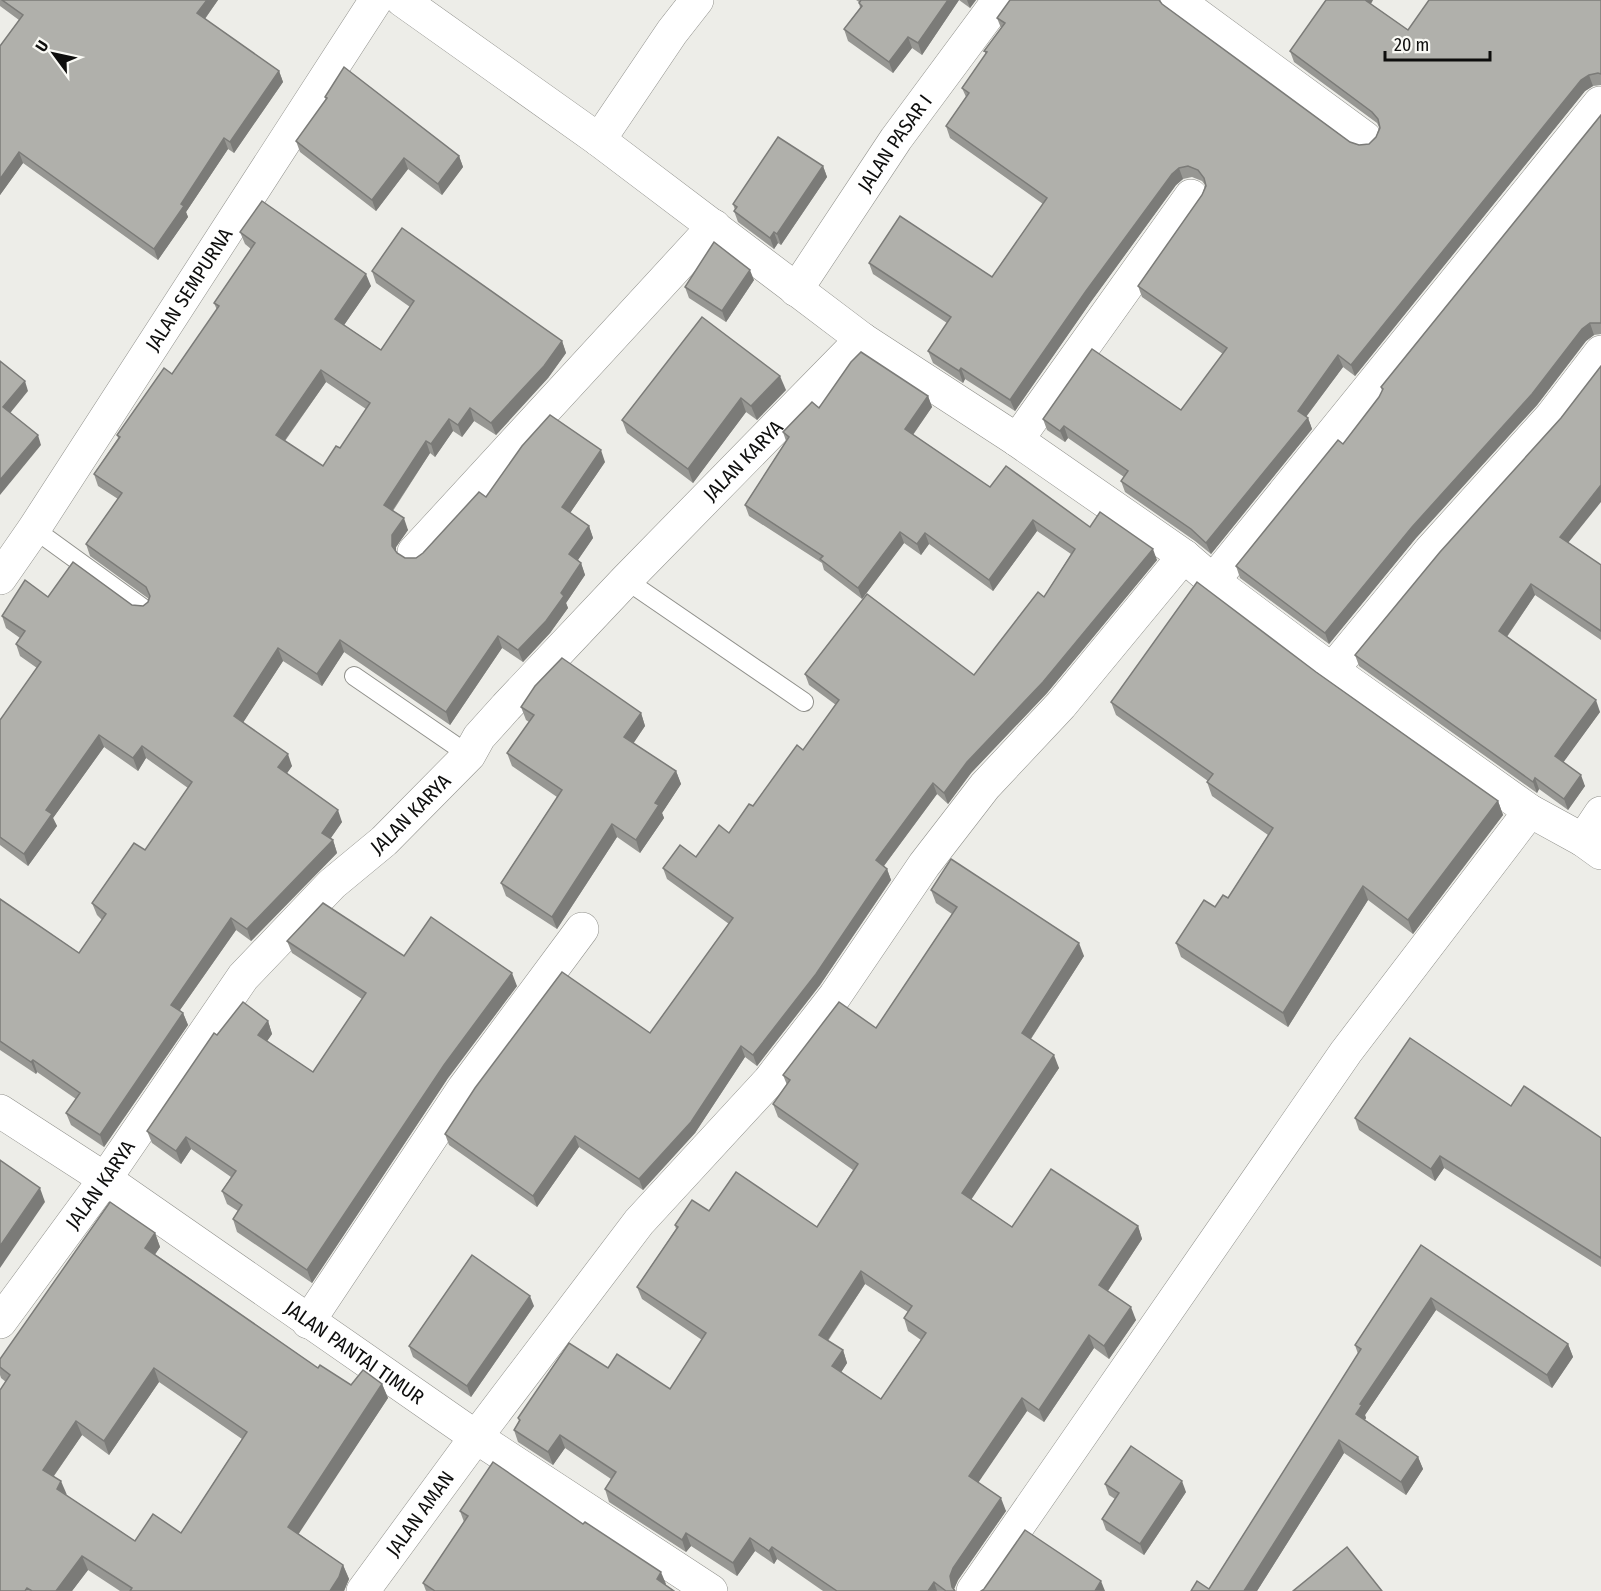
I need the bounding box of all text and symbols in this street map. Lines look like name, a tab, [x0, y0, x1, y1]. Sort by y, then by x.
north arrow	[24, 24, 84, 84]
scale bar	[1385, 24, 1490, 62]
text: 20 m	[1394, 34, 1429, 56]
text: U	[31, 37, 52, 55]
street label: JALAN PASAR I	[852, 90, 937, 196]
street label: JALAN SEMPURNA	[140, 223, 238, 355]
street label: JALAN KARYA	[698, 415, 788, 506]
street label: JALAN KARYA	[366, 769, 456, 859]
street label: JALAN KARYA	[60, 1135, 140, 1234]
street label: JALAN PANTAI TIMUR	[280, 1296, 429, 1409]
street label: JALAN AMAN	[381, 1466, 459, 1561]

